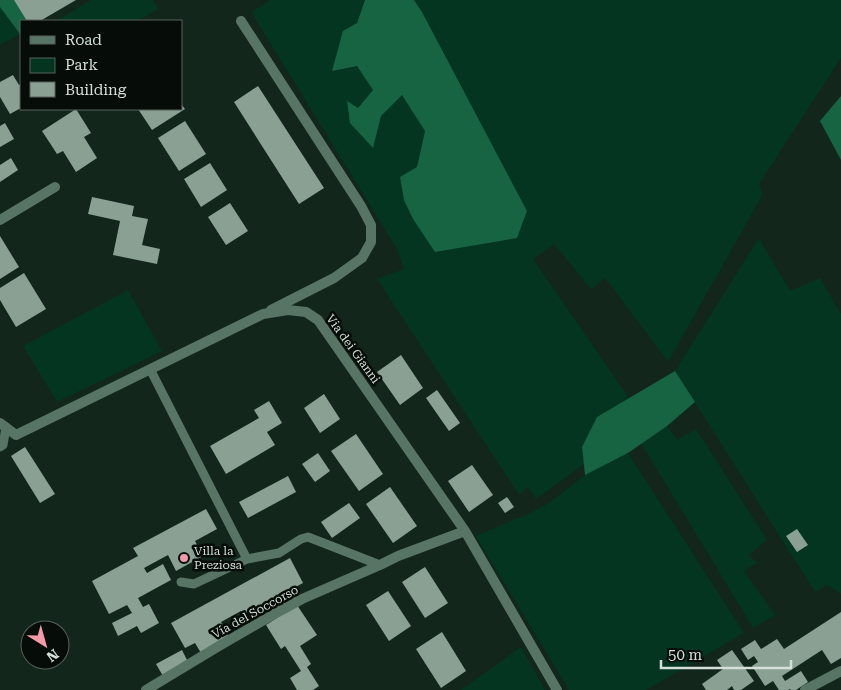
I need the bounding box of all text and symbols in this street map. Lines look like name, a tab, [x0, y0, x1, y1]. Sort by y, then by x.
legend	[20, 20, 182, 110]
text: Road	[65, 31, 102, 49]
text: Park	[65, 56, 99, 74]
text: Building	[65, 81, 127, 99]
street label: Via dei Gianni	[323, 312, 383, 386]
place label: Villa la Preziosa	[194, 544, 243, 572]
marker: Villa la Preziosa	[178, 552, 190, 564]
street label: Via del Soccorso	[209, 583, 301, 641]
north arrow	[20, 620, 70, 670]
scale bar	[661, 638, 791, 670]
text: N	[44, 646, 62, 665]
text: 50 m	[668, 646, 703, 664]

